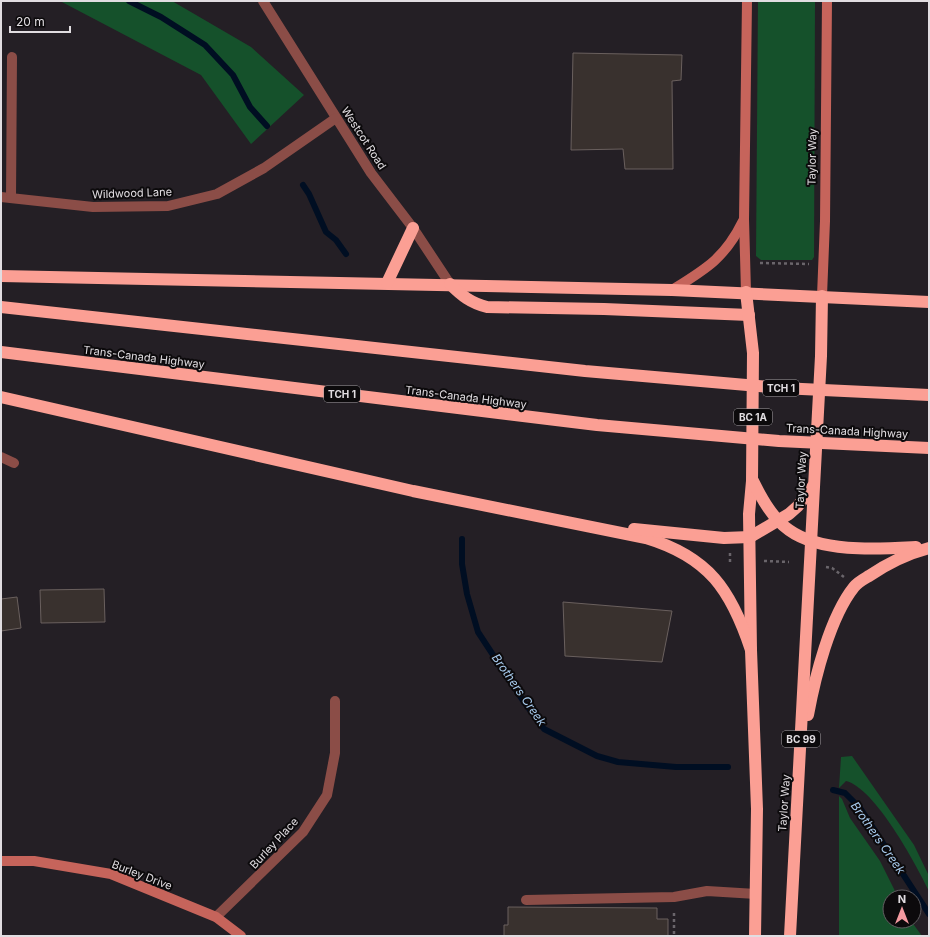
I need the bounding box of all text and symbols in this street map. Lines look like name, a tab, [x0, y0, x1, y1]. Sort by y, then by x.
scale bar	[10, 8, 70, 34]
text: 20 m	[16, 14, 45, 29]
street label: Westcot Road	[338, 104, 390, 172]
street label: Taylor Way	[804, 128, 820, 186]
street label: Wildwood Lane	[92, 185, 172, 201]
street label: Trans-Canada Highway	[82, 343, 206, 371]
road number: TCH 1	[763, 380, 799, 396]
street label: Trans-Canada Highway	[404, 383, 528, 411]
road number: TCH 1	[324, 386, 360, 402]
road number: BC 1A	[734, 409, 772, 425]
street label: Trans-Canada Highway	[786, 421, 908, 441]
street label: Taylor Way	[793, 451, 809, 509]
water label: Brothers Creek	[489, 651, 550, 729]
road number: BC 99	[782, 731, 820, 747]
street label: Taylor Way	[775, 774, 793, 832]
water label: Brothers Creek	[848, 799, 909, 877]
street label: Burley Place	[247, 815, 301, 871]
street label: Burley Drive	[110, 857, 174, 893]
north arrow	[882, 889, 922, 929]
text: N	[898, 892, 906, 906]

